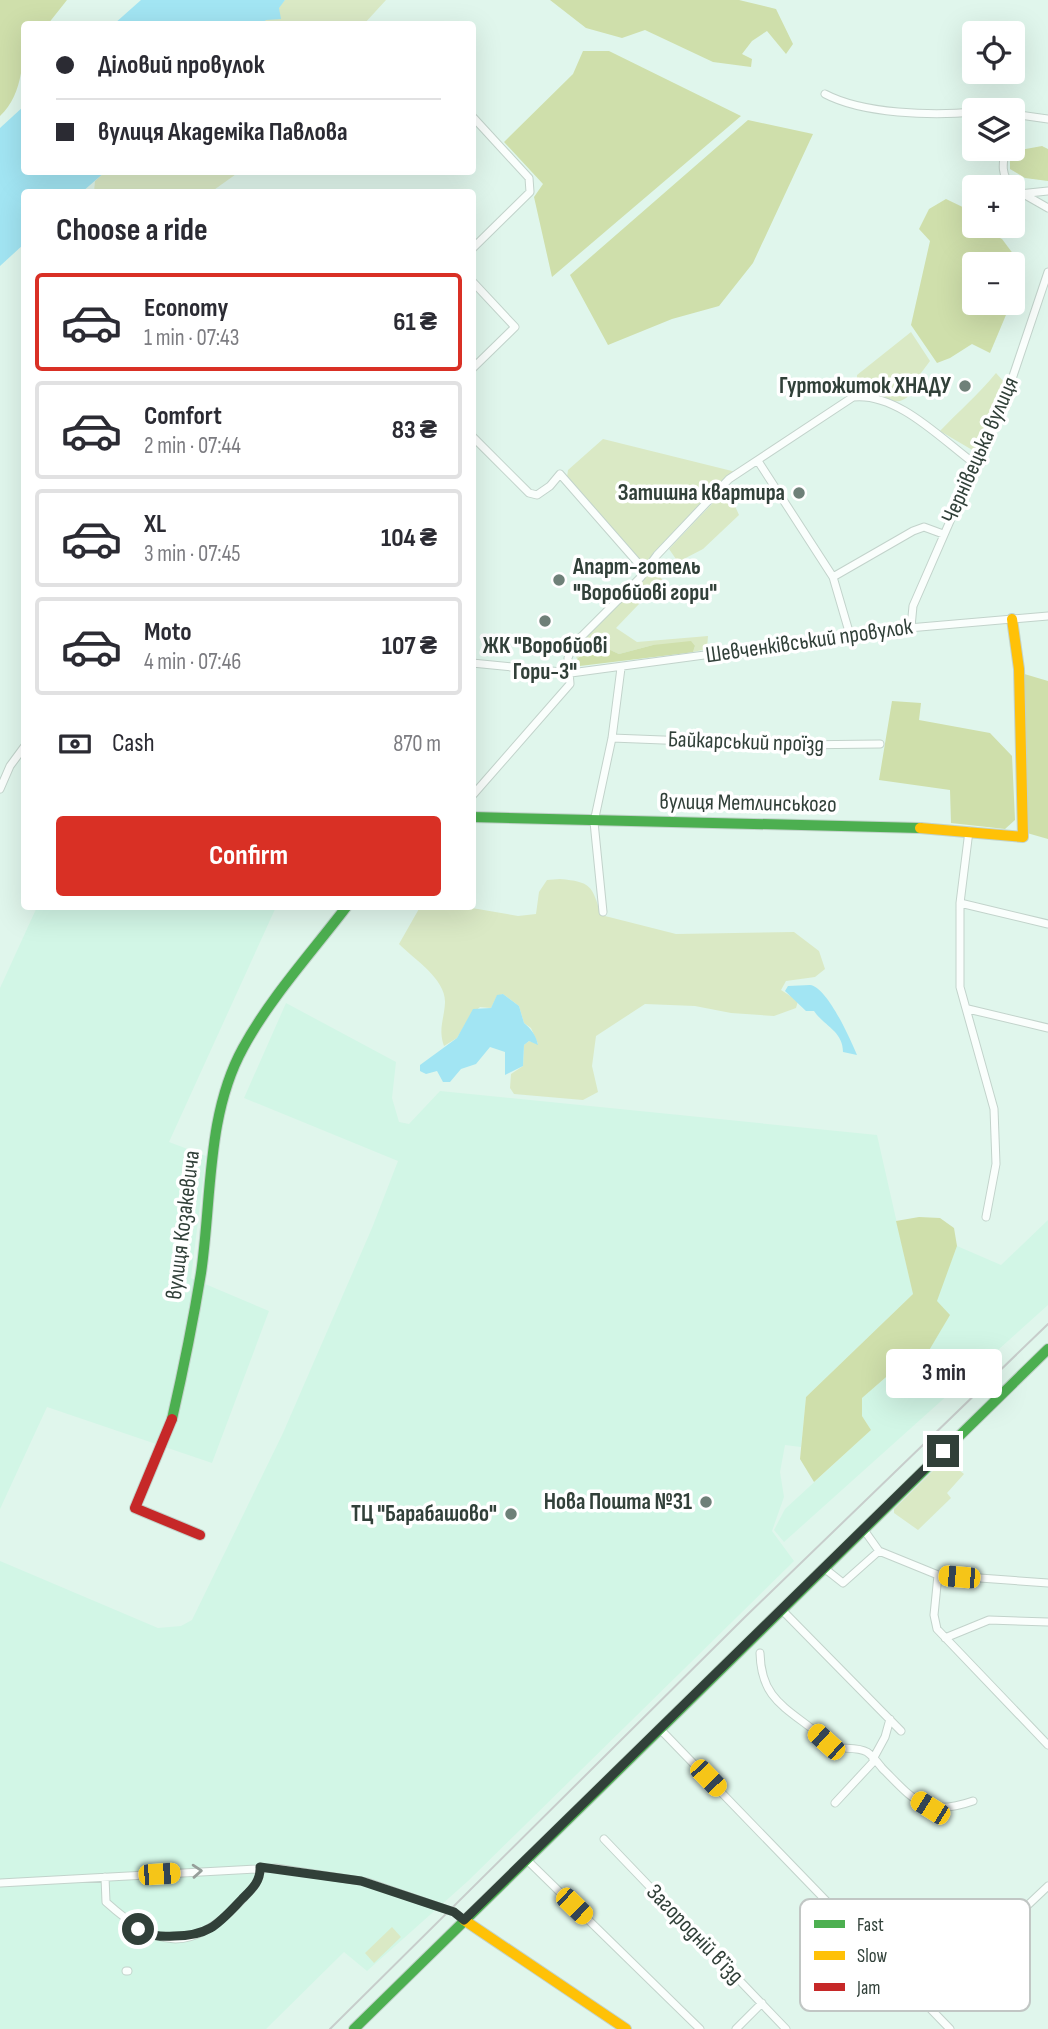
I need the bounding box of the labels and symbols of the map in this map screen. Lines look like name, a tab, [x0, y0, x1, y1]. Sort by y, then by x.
place label: Гуртожиток ХНАДУ	[779, 372, 951, 400]
street label: Чернівецька вулиця	[935, 372, 1025, 528]
marker: Гуртожиток ХНАДУ	[957, 378, 973, 394]
place label: Затишна квартира	[618, 479, 785, 507]
marker: Затишна квартира	[791, 485, 807, 501]
place label: Апарт-готель "Воробйові гори"	[572, 553, 717, 607]
marker: Апарт-готель "Воробйові гори"	[551, 572, 567, 588]
marker: ЖК "Воробйові Гори-3"	[537, 613, 553, 629]
street label: Шевченківський провулок	[704, 613, 915, 669]
place label: ЖК "Воробйові Гори-3"	[483, 632, 607, 686]
street label: Байкарський проїзд	[667, 725, 825, 759]
street label: вулиця Метлинського	[659, 787, 837, 819]
street label: вулиця Козакевича	[160, 1149, 206, 1301]
callout: 3 min	[885, 1350, 1001, 1398]
route end	[927, 1435, 959, 1467]
place label: Нова Пошта №31	[544, 1488, 692, 1516]
marker: Нова Пошта №31	[698, 1494, 714, 1510]
place label: ТЦ "Барабашово"	[351, 1500, 497, 1528]
marker: ТЦ "Барабашово"	[503, 1506, 519, 1522]
car	[938, 1565, 981, 1589]
car	[804, 1720, 849, 1764]
car	[686, 1756, 731, 1800]
car	[907, 1788, 954, 1828]
car	[138, 1862, 181, 1886]
one-way arrow	[192, 1864, 203, 1879]
street label: Загородній вʼїзд	[641, 1878, 749, 1990]
car	[552, 1884, 597, 1928]
legend	[800, 1899, 1030, 2011]
route start	[122, 1913, 154, 1945]
text: Fast	[857, 1914, 884, 1937]
text: Slow	[857, 1945, 887, 1968]
text: Jam	[856, 1977, 880, 2000]

